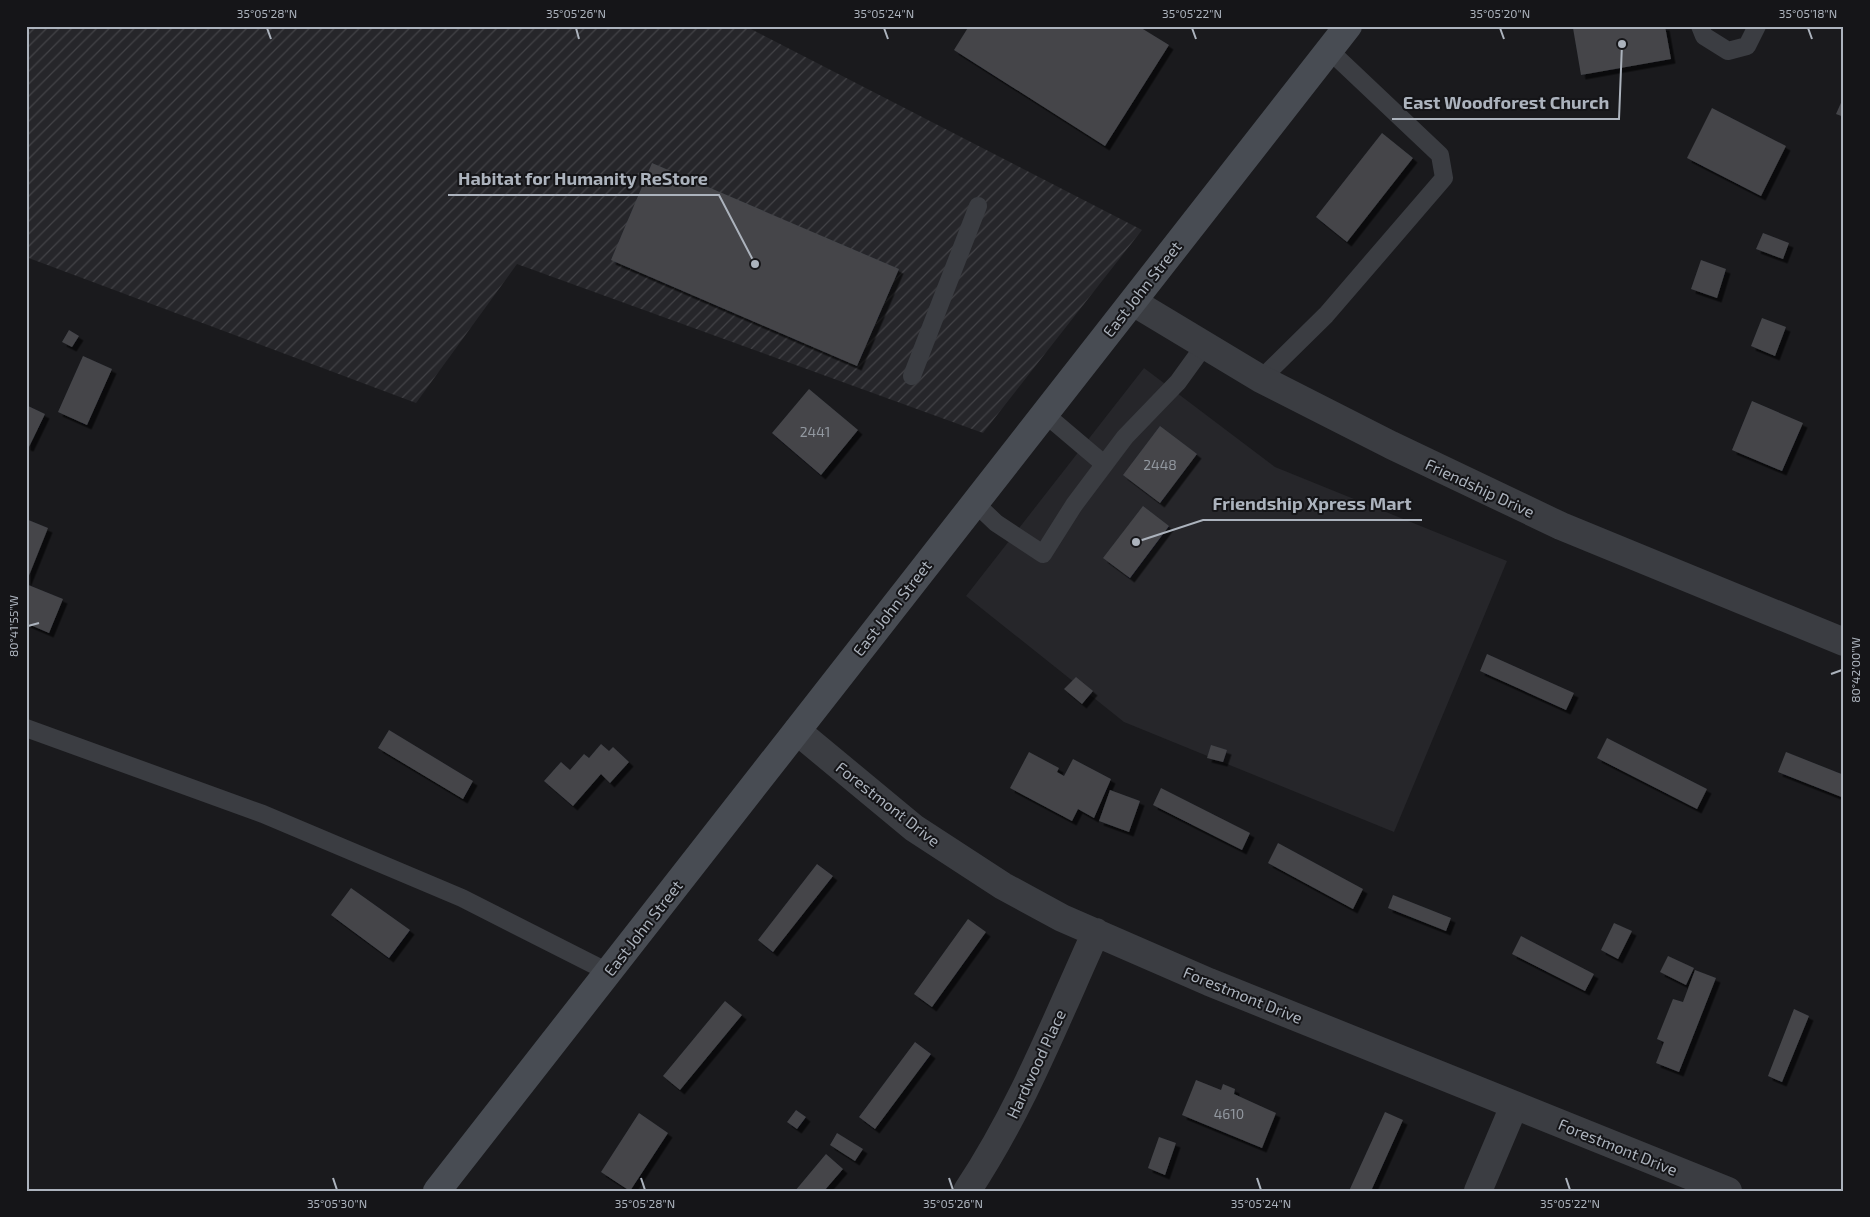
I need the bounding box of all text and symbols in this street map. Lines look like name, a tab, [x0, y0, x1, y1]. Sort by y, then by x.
text: 35°05'28"N	[237, 6, 297, 20]
text: 35°05'26"N	[546, 6, 606, 20]
text: 35°05'24"N	[854, 6, 914, 20]
text: 35°05'22"N	[1162, 6, 1222, 20]
text: 35°05'20"N	[1470, 6, 1530, 20]
text: 35°05'18"N	[1779, 6, 1837, 20]
callout: East Woodforest Church	[1392, 86, 1619, 119]
text: East Woodforest Church	[1403, 91, 1609, 113]
callout: Habitat for Humanity ReStore	[448, 162, 719, 195]
text: Habitat for Humanity ReStore	[458, 167, 708, 189]
street label: East John Street	[1098, 237, 1185, 340]
house number: 2441	[800, 423, 830, 440]
street label: Friendship Drive	[1423, 454, 1538, 521]
house number: 2448	[1143, 456, 1177, 473]
callout: Friendship Xpress Mart	[1203, 487, 1422, 520]
text: Friendship Xpress Mart	[1212, 492, 1412, 514]
street label: East John Street	[848, 556, 935, 659]
text: 80°41'55"W	[6, 595, 20, 657]
text: 80°42'00"W	[1848, 637, 1862, 703]
street label: Forestmont Drive	[833, 757, 944, 850]
street label: East John Street	[599, 876, 686, 979]
street label: Forestmont Drive	[1181, 962, 1305, 1027]
street label: Hardwood Place	[1002, 1006, 1069, 1121]
house number: 4610	[1214, 1105, 1244, 1122]
street label: Forestmont Drive	[1556, 1114, 1680, 1179]
text: 35°05'30"N	[307, 1196, 367, 1210]
text: 35°05'28"N	[615, 1196, 675, 1210]
text: 35°05'26"N	[923, 1196, 983, 1210]
text: 35°05'24"N	[1231, 1196, 1291, 1210]
text: 35°05'22"N	[1540, 1196, 1600, 1210]

